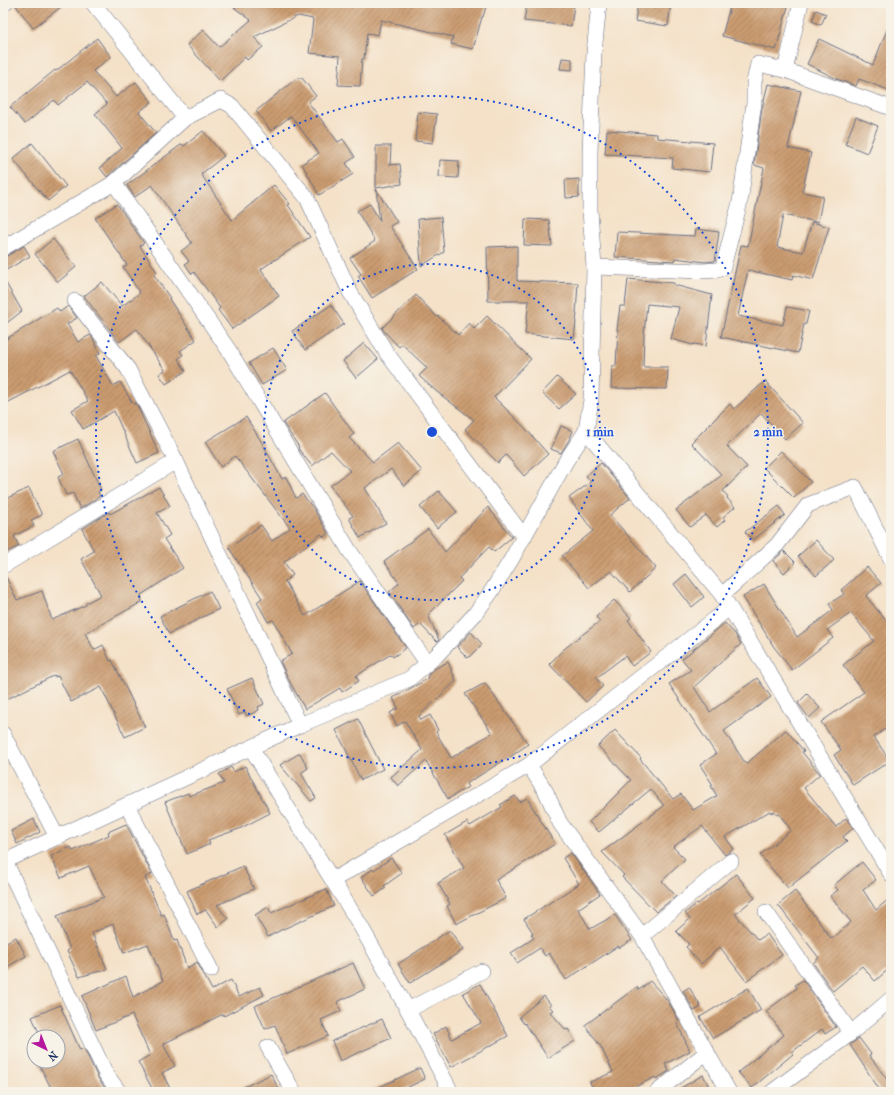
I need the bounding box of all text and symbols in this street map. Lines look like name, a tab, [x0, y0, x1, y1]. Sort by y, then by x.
centre of rings	[425, 425, 439, 439]
text: 1 min	[586, 425, 615, 439]
text: 2 min	[753, 425, 784, 439]
north arrow	[26, 1029, 66, 1069]
text: N	[45, 1048, 60, 1064]

